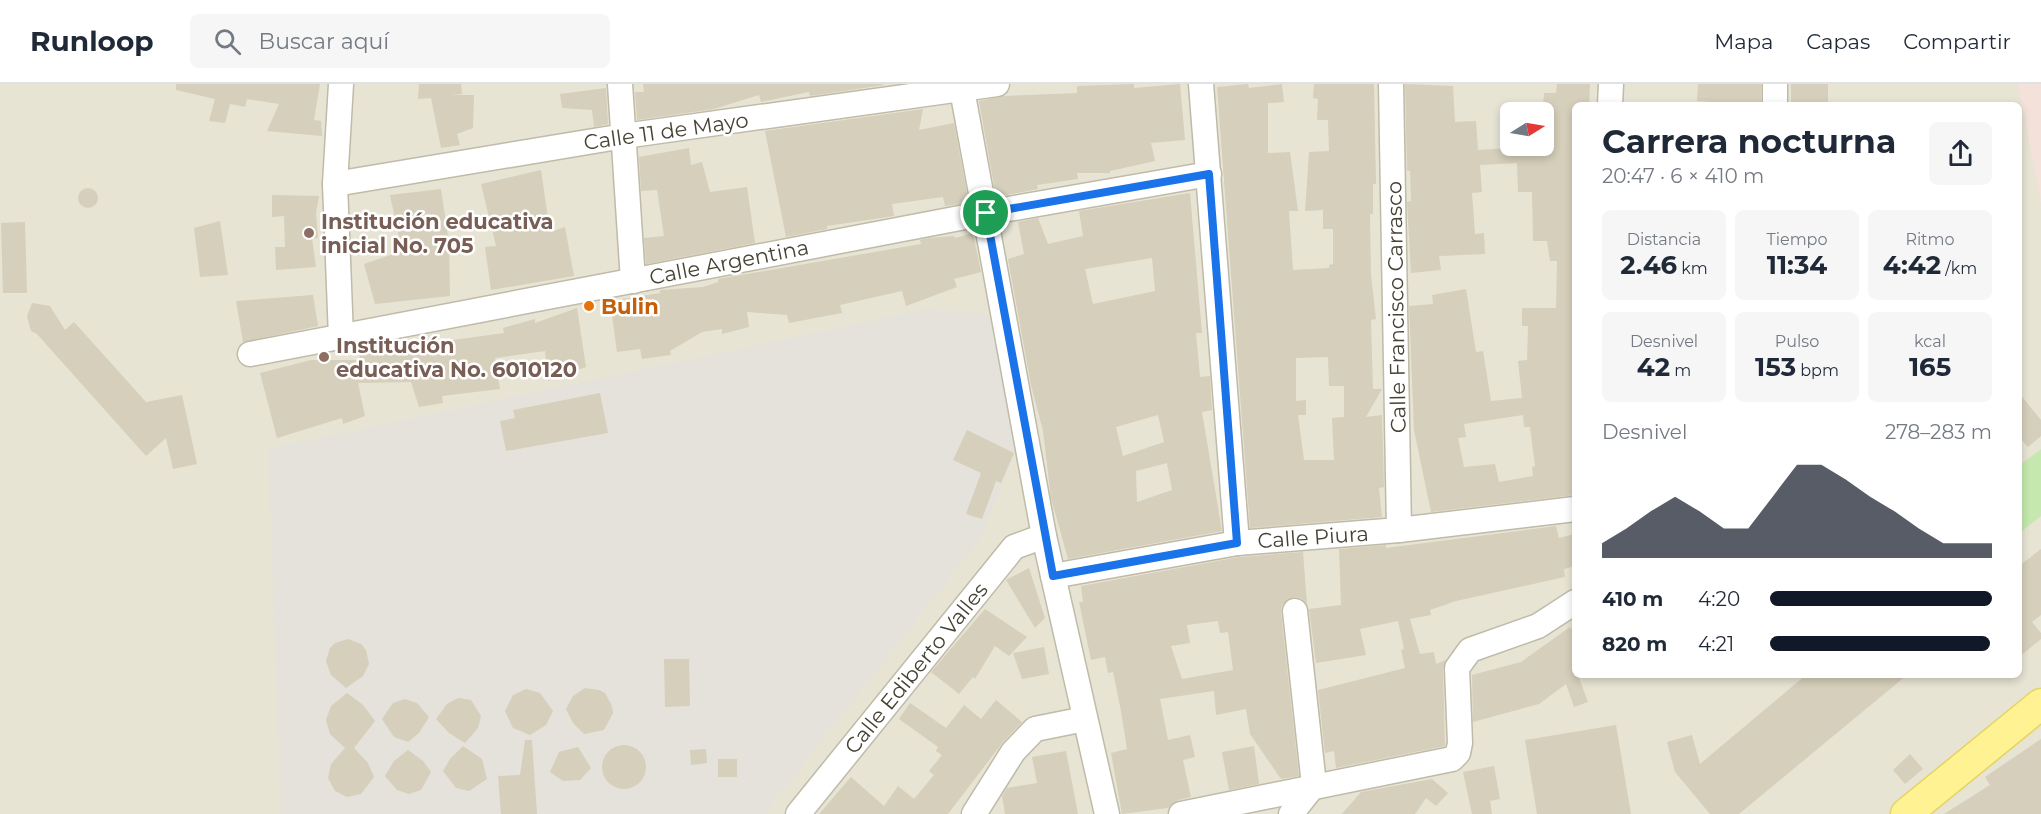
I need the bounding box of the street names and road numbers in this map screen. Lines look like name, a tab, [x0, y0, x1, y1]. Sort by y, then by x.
street label: Calle 11 de Mayo	[582, 107, 750, 155]
street label: Calle Francisco Carrasco	[1381, 181, 1411, 433]
street label: Calle Argentina	[647, 234, 811, 290]
street label: Calle Piura	[1257, 521, 1369, 553]
street label: Calle Ediberto Valles	[839, 577, 993, 759]

